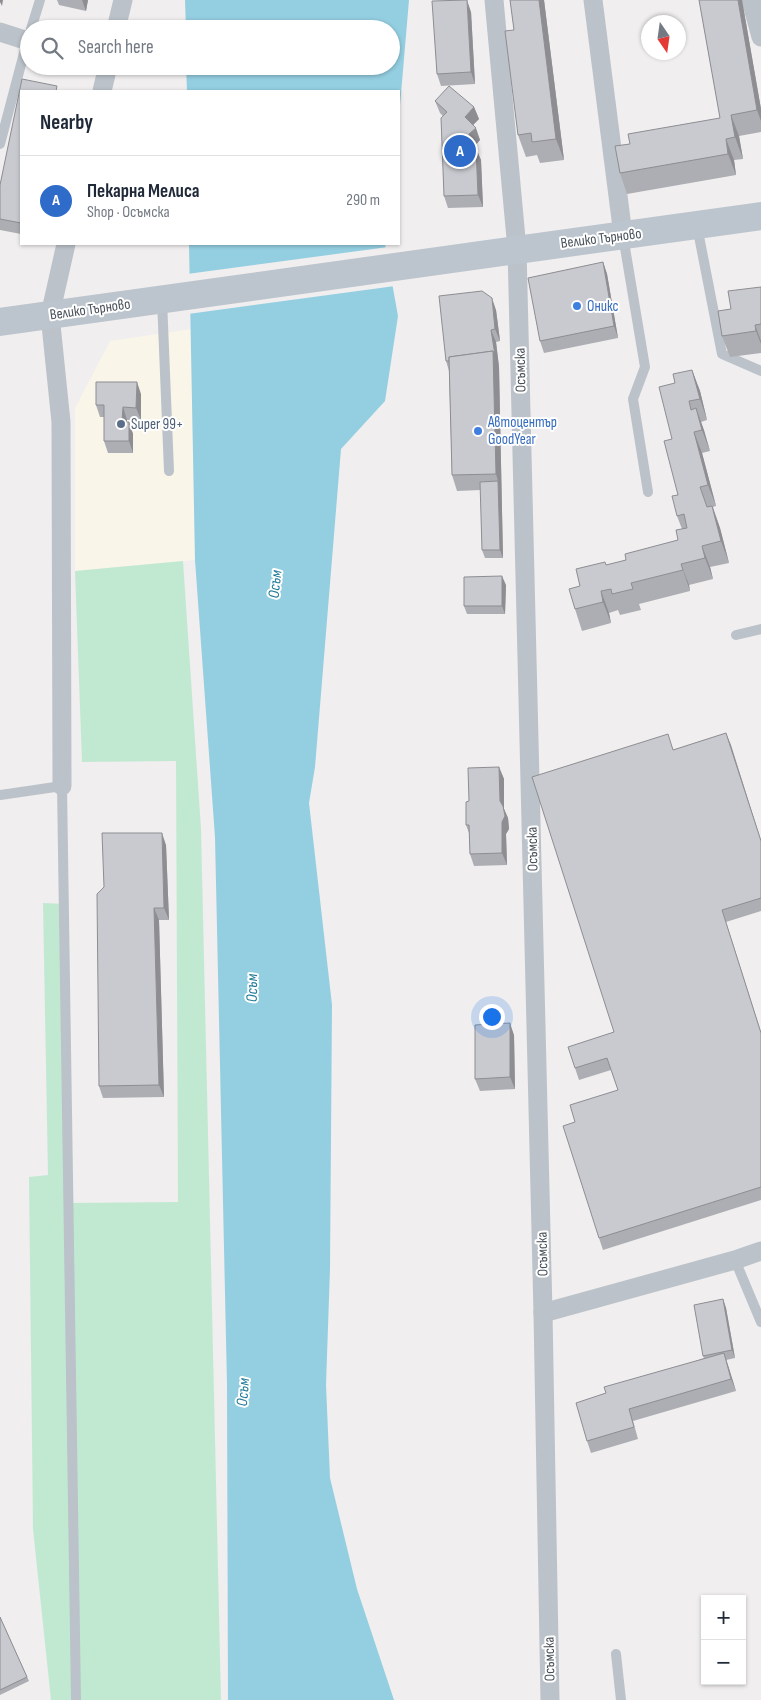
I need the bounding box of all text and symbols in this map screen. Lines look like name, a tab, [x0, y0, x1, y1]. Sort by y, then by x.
north arrow	[641, 15, 686, 60]
search box	[20, 20, 400, 75]
icon: search	[38, 34, 66, 62]
text: Search here	[78, 36, 154, 59]
text: Nearby	[40, 110, 93, 135]
pin: A	[444, 132, 476, 170]
text: Пекарна Мелиса	[87, 180, 200, 203]
text: A	[52, 191, 60, 210]
text: 290 m	[346, 191, 380, 210]
text: Shop · Осъмска	[87, 203, 170, 222]
street label: Велико Търново	[560, 224, 642, 253]
street label: Велико Търново	[49, 294, 132, 325]
place label: Оникс	[587, 297, 618, 316]
marker: Оникс	[571, 300, 583, 312]
street label: Осъмска	[511, 347, 530, 392]
place label: Автоцентър GoodYear	[487, 413, 557, 449]
place label: Super 99+	[131, 415, 183, 434]
marker: Super 99+	[115, 418, 127, 430]
marker: Автоцентър GoodYear	[472, 425, 484, 437]
water label: Осъм	[265, 569, 286, 599]
street label: Осъмска	[523, 826, 542, 871]
water label: Осъм	[243, 973, 262, 1002]
your location	[479, 1004, 505, 1030]
street label: Осъмска	[533, 1231, 552, 1276]
water label: Осъм	[233, 1377, 254, 1407]
map controls	[701, 1595, 746, 1685]
button: +	[701, 1595, 746, 1640]
street label: Осъмска	[540, 1636, 559, 1681]
button: −	[701, 1640, 746, 1685]

